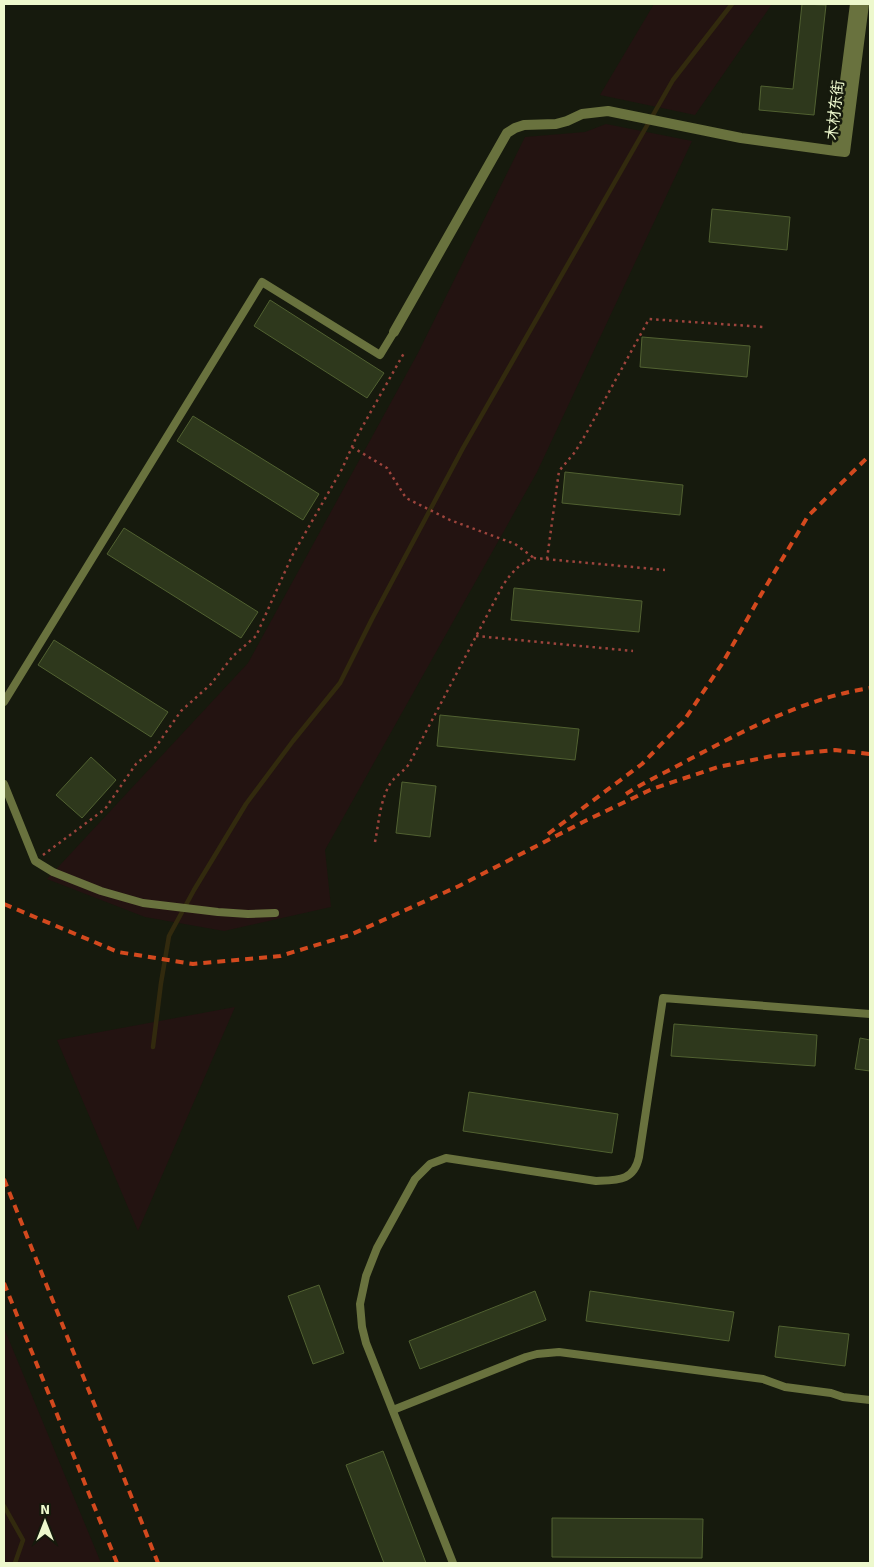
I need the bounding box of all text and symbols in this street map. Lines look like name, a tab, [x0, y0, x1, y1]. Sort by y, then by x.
street label: 木材东街	[822, 79, 848, 141]
north arrow	[20, 1497, 70, 1547]
text: N	[40, 1501, 50, 1518]

